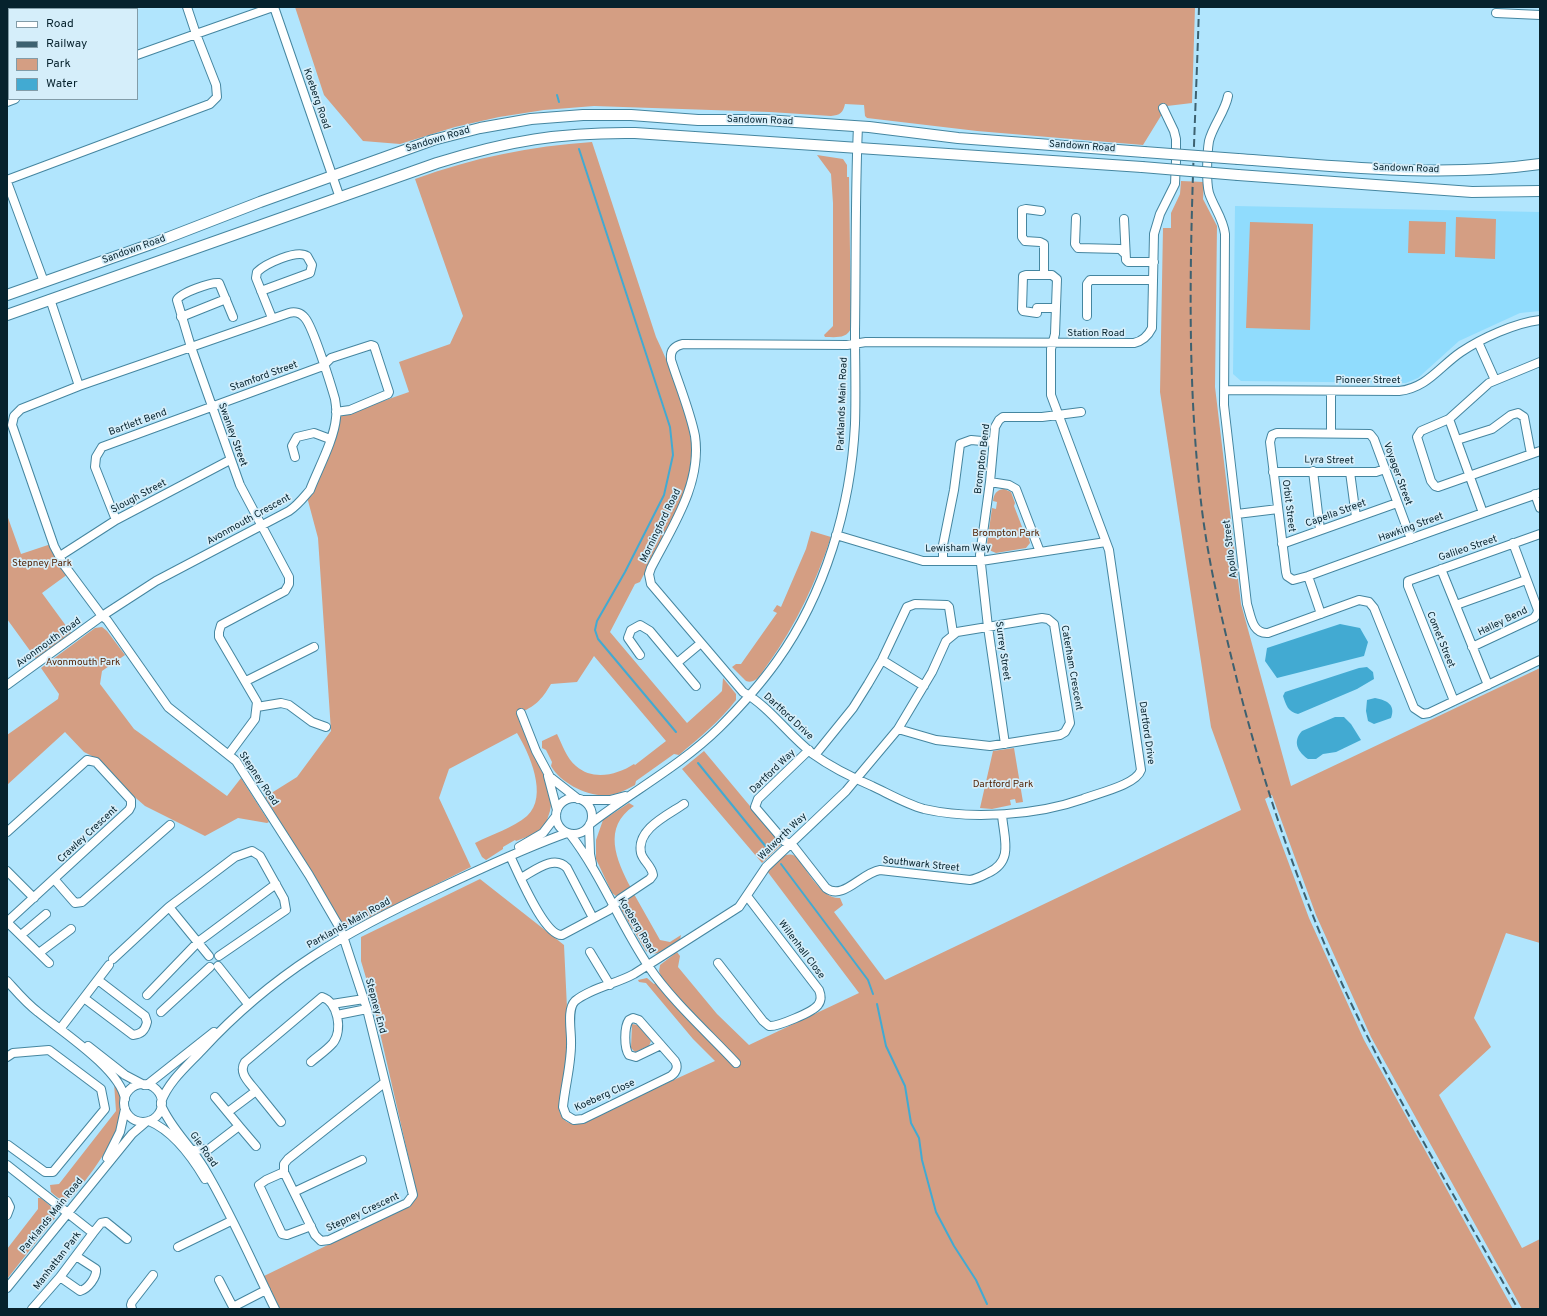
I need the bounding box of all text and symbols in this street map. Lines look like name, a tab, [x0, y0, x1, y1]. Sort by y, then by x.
legend	[8, 8, 138, 100]
text: Road	[46, 16, 74, 32]
text: Railway	[46, 36, 87, 52]
text: Park	[46, 56, 71, 72]
street label: Koeberg Road	[300, 67, 332, 131]
text: Water	[46, 76, 78, 92]
street label: Sandown Road	[727, 114, 793, 128]
street label: Sandown Road	[404, 125, 472, 155]
street label: Sandown Road	[1048, 139, 1116, 155]
street label: Sandown Road	[1373, 162, 1439, 176]
street label: Sandown Road	[101, 233, 167, 267]
street label: Station Road	[1067, 328, 1125, 340]
street label: Parklands Main Road	[835, 357, 851, 451]
street label: Stamford Street	[229, 359, 299, 395]
street label: Pioneer Street	[1336, 375, 1400, 387]
street label: Swanley Street	[215, 402, 249, 468]
street label: Bartlett Bend	[107, 407, 169, 439]
street label: Brompton Bend	[973, 423, 993, 495]
street label: Voyager Street	[1380, 441, 1414, 507]
street label: Lyra Street	[1304, 455, 1354, 467]
street label: Slough Street	[109, 477, 169, 517]
street label: Orbit Street	[1279, 479, 1297, 533]
street label: Morningford Road	[638, 487, 684, 565]
street label: Avonmouth Crescent	[205, 492, 293, 548]
street label: Capella Street	[1304, 498, 1368, 530]
street label: Hawking Street	[1377, 511, 1445, 545]
street label: Apollo Street	[1221, 519, 1241, 579]
park label: Brompton Park	[972, 528, 1040, 540]
street label: Galileo Street	[1437, 533, 1499, 565]
street label: Lewisham Way	[925, 542, 991, 556]
park label: Stepney Park	[12, 558, 72, 570]
street label: Halley Bend	[1476, 605, 1530, 639]
street label: Comet Street	[1423, 610, 1457, 670]
street label: Avonmouth Road	[14, 615, 84, 671]
street label: Surrey Street	[992, 621, 1012, 681]
street label: Caterham Crescent	[1058, 624, 1084, 712]
park label: Avonmouth Park	[46, 657, 120, 669]
street label: Dartford Drive	[761, 691, 815, 743]
street label: Dartford Drive	[1136, 701, 1156, 765]
street label: Dartford Way	[748, 747, 798, 797]
street label: Stepney Road	[236, 750, 280, 808]
park label: Dartford Park	[973, 779, 1033, 791]
street label: Crawley Crescent	[55, 804, 121, 866]
street label: Walworth Way	[756, 811, 810, 863]
street label: Southwark Street	[882, 855, 960, 875]
street label: Parklands Main Road	[305, 896, 393, 952]
street label: Koeberg Road	[615, 896, 657, 956]
street label: Willenhall Close	[775, 918, 827, 982]
street label: Stepney End	[362, 977, 388, 1035]
street label: Koeberg Close	[573, 1077, 637, 1115]
street label: Gie Road	[187, 1130, 219, 1170]
street label: Parklands Main Road	[18, 1176, 86, 1256]
street label: Stepney Crescent	[325, 1191, 401, 1235]
street label: Manhattan Park	[31, 1229, 85, 1293]

